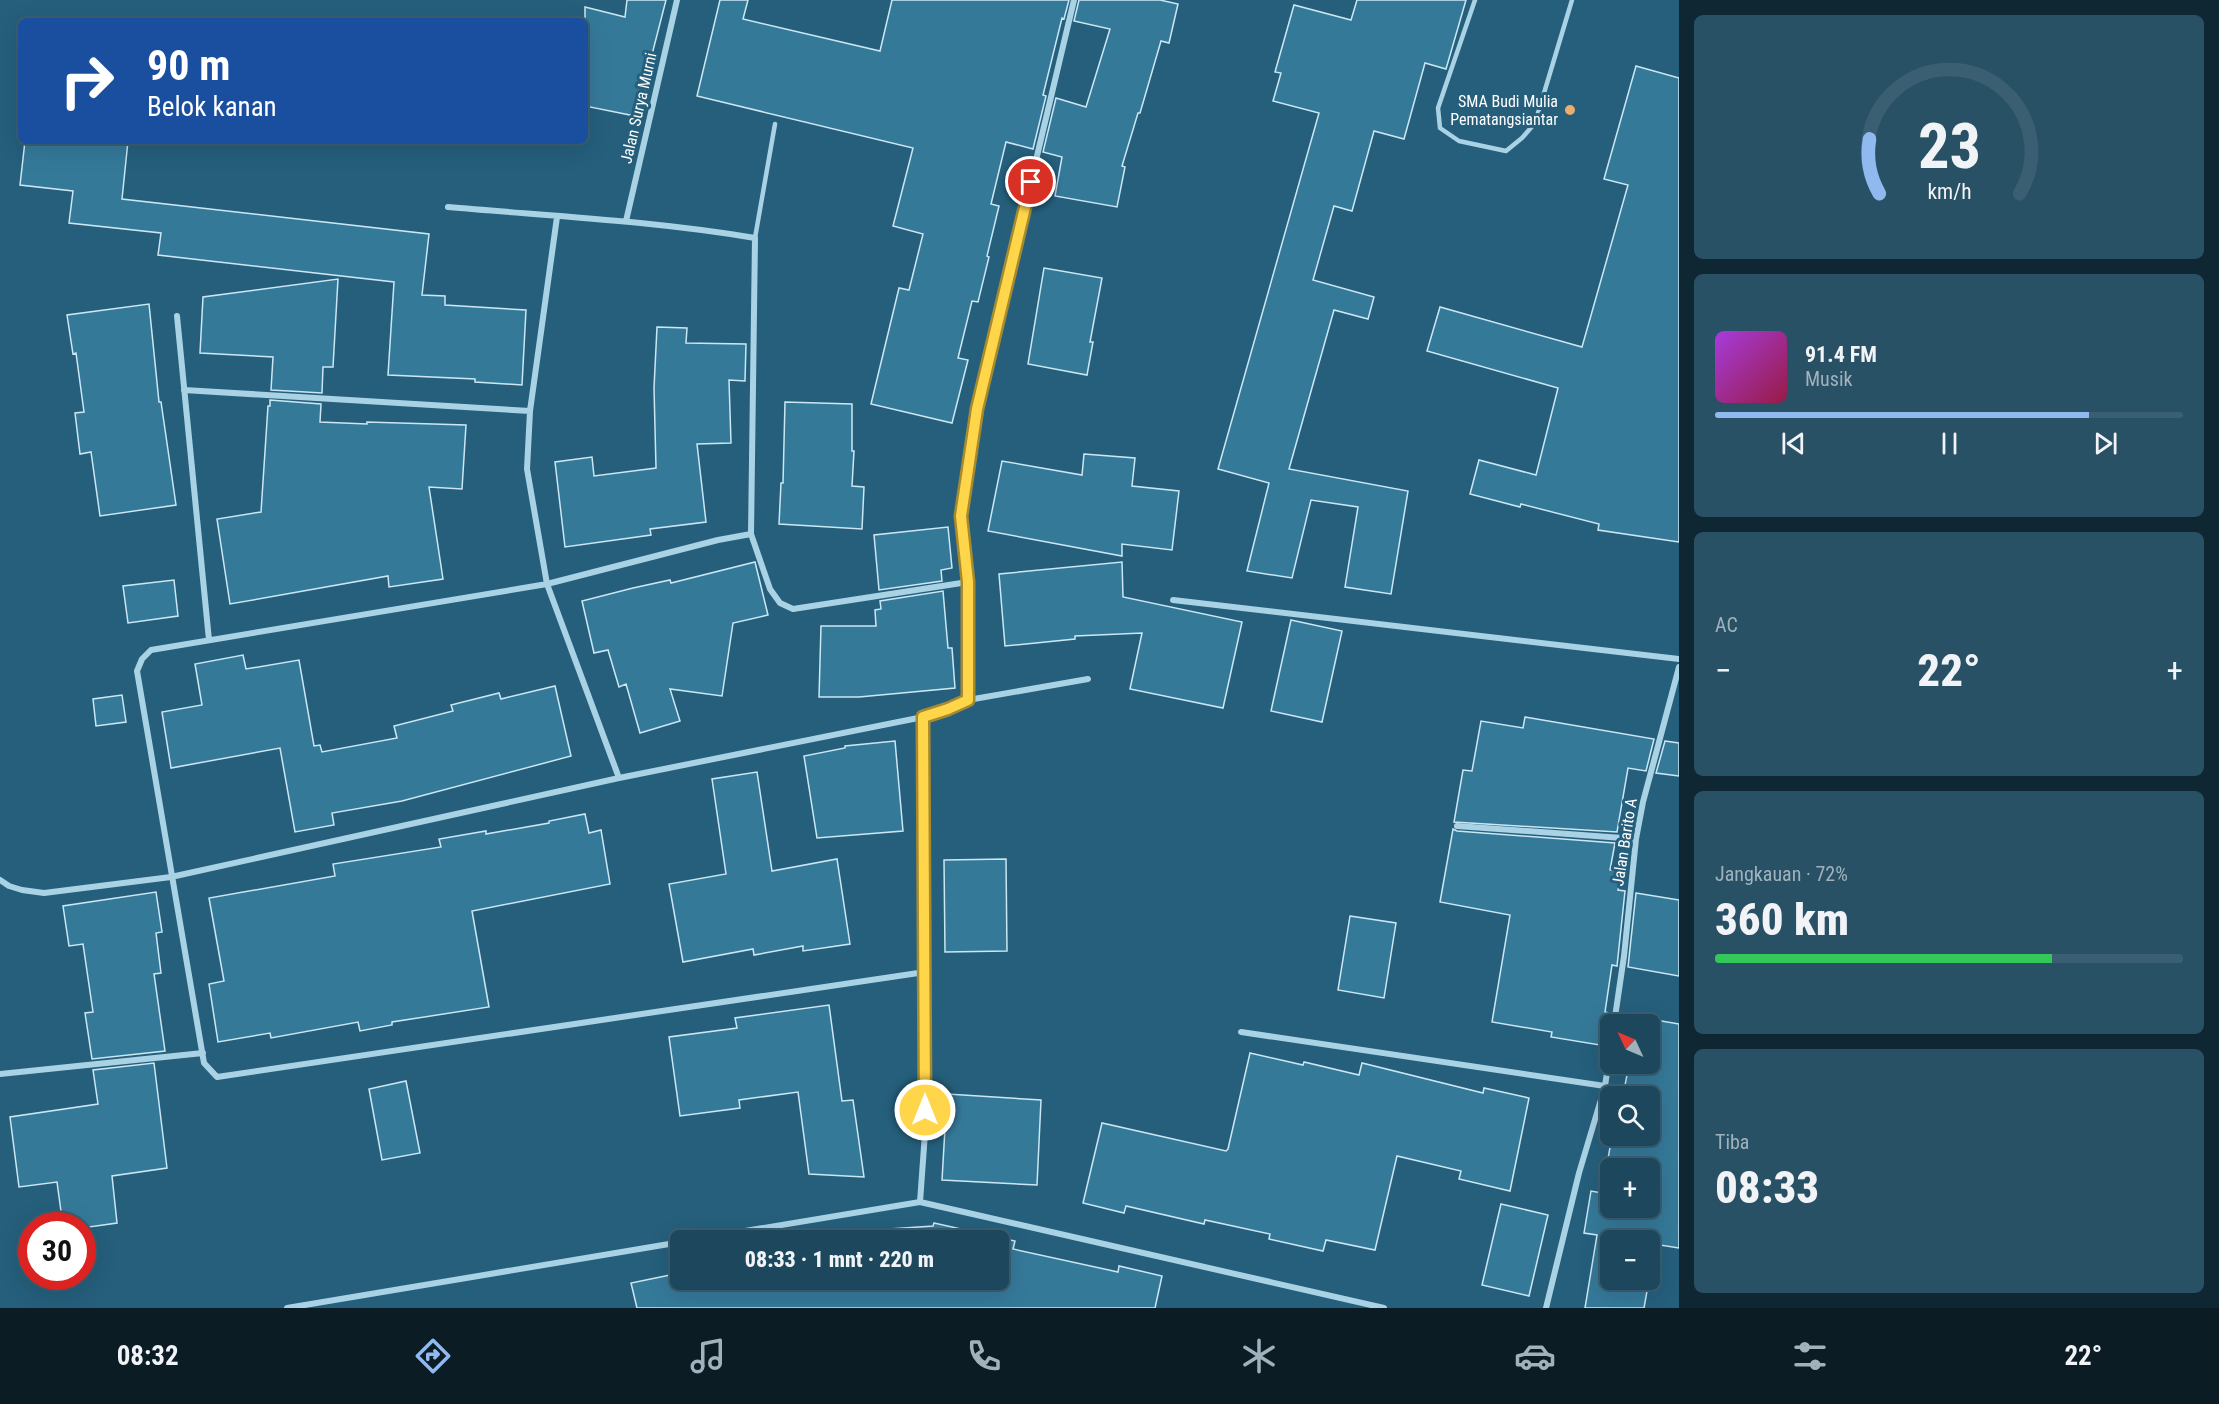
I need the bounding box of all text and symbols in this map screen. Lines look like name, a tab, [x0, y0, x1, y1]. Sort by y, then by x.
text: 90 m	[147, 41, 230, 90]
icon: right	[48, 42, 126, 120]
street label: Jalan Surya Murni	[616, 51, 660, 165]
text: Belok kanan	[147, 91, 277, 123]
place label: SMA Budi Mulia Pematangsiantar	[1450, 92, 1558, 129]
marker: SMA Budi Mulia Pematangsiantar	[1563, 103, 1577, 117]
text: 23	[1917, 110, 1981, 183]
pin	[1005, 156, 1056, 207]
icon: arrive	[1014, 165, 1047, 198]
text: km/h	[1927, 179, 1971, 204]
text: 91.4 FM	[1805, 342, 1877, 367]
text: Musik	[1805, 367, 1853, 391]
icon: previous	[1777, 427, 1810, 460]
icon: pause	[1933, 427, 1966, 460]
icon: next	[2089, 427, 2122, 460]
text: AC	[1715, 613, 1738, 637]
text: 22°	[1917, 644, 1981, 697]
text: −	[1715, 651, 1732, 690]
text: +	[2167, 651, 2183, 690]
street label: Jalan Barito A	[1608, 797, 1641, 887]
text: Jangkauan · 72%	[1715, 862, 1848, 886]
text: 360 km	[1715, 893, 1849, 946]
north arrow	[1600, 1014, 1660, 1074]
map controls	[1600, 1014, 1660, 1290]
position arrow	[893, 1078, 957, 1142]
button: search	[1600, 1086, 1660, 1146]
text: Tiba	[1715, 1130, 1749, 1154]
button: +	[1600, 1158, 1660, 1218]
text: 08:33	[1715, 1161, 1819, 1214]
speed limit sign: 30	[18, 1212, 96, 1290]
button: −	[1600, 1230, 1660, 1290]
text: 08:33 · 1 mnt · 220 m	[745, 1247, 934, 1272]
icon: directions	[412, 1335, 454, 1377]
icon: music	[687, 1335, 729, 1377]
icon: phone	[963, 1335, 1005, 1377]
icon: climate	[1238, 1335, 1280, 1377]
icon: car	[1514, 1335, 1556, 1377]
icon: filters	[1789, 1335, 1831, 1377]
text: 08:32	[117, 1340, 179, 1372]
text: 22°	[2064, 1340, 2102, 1372]

